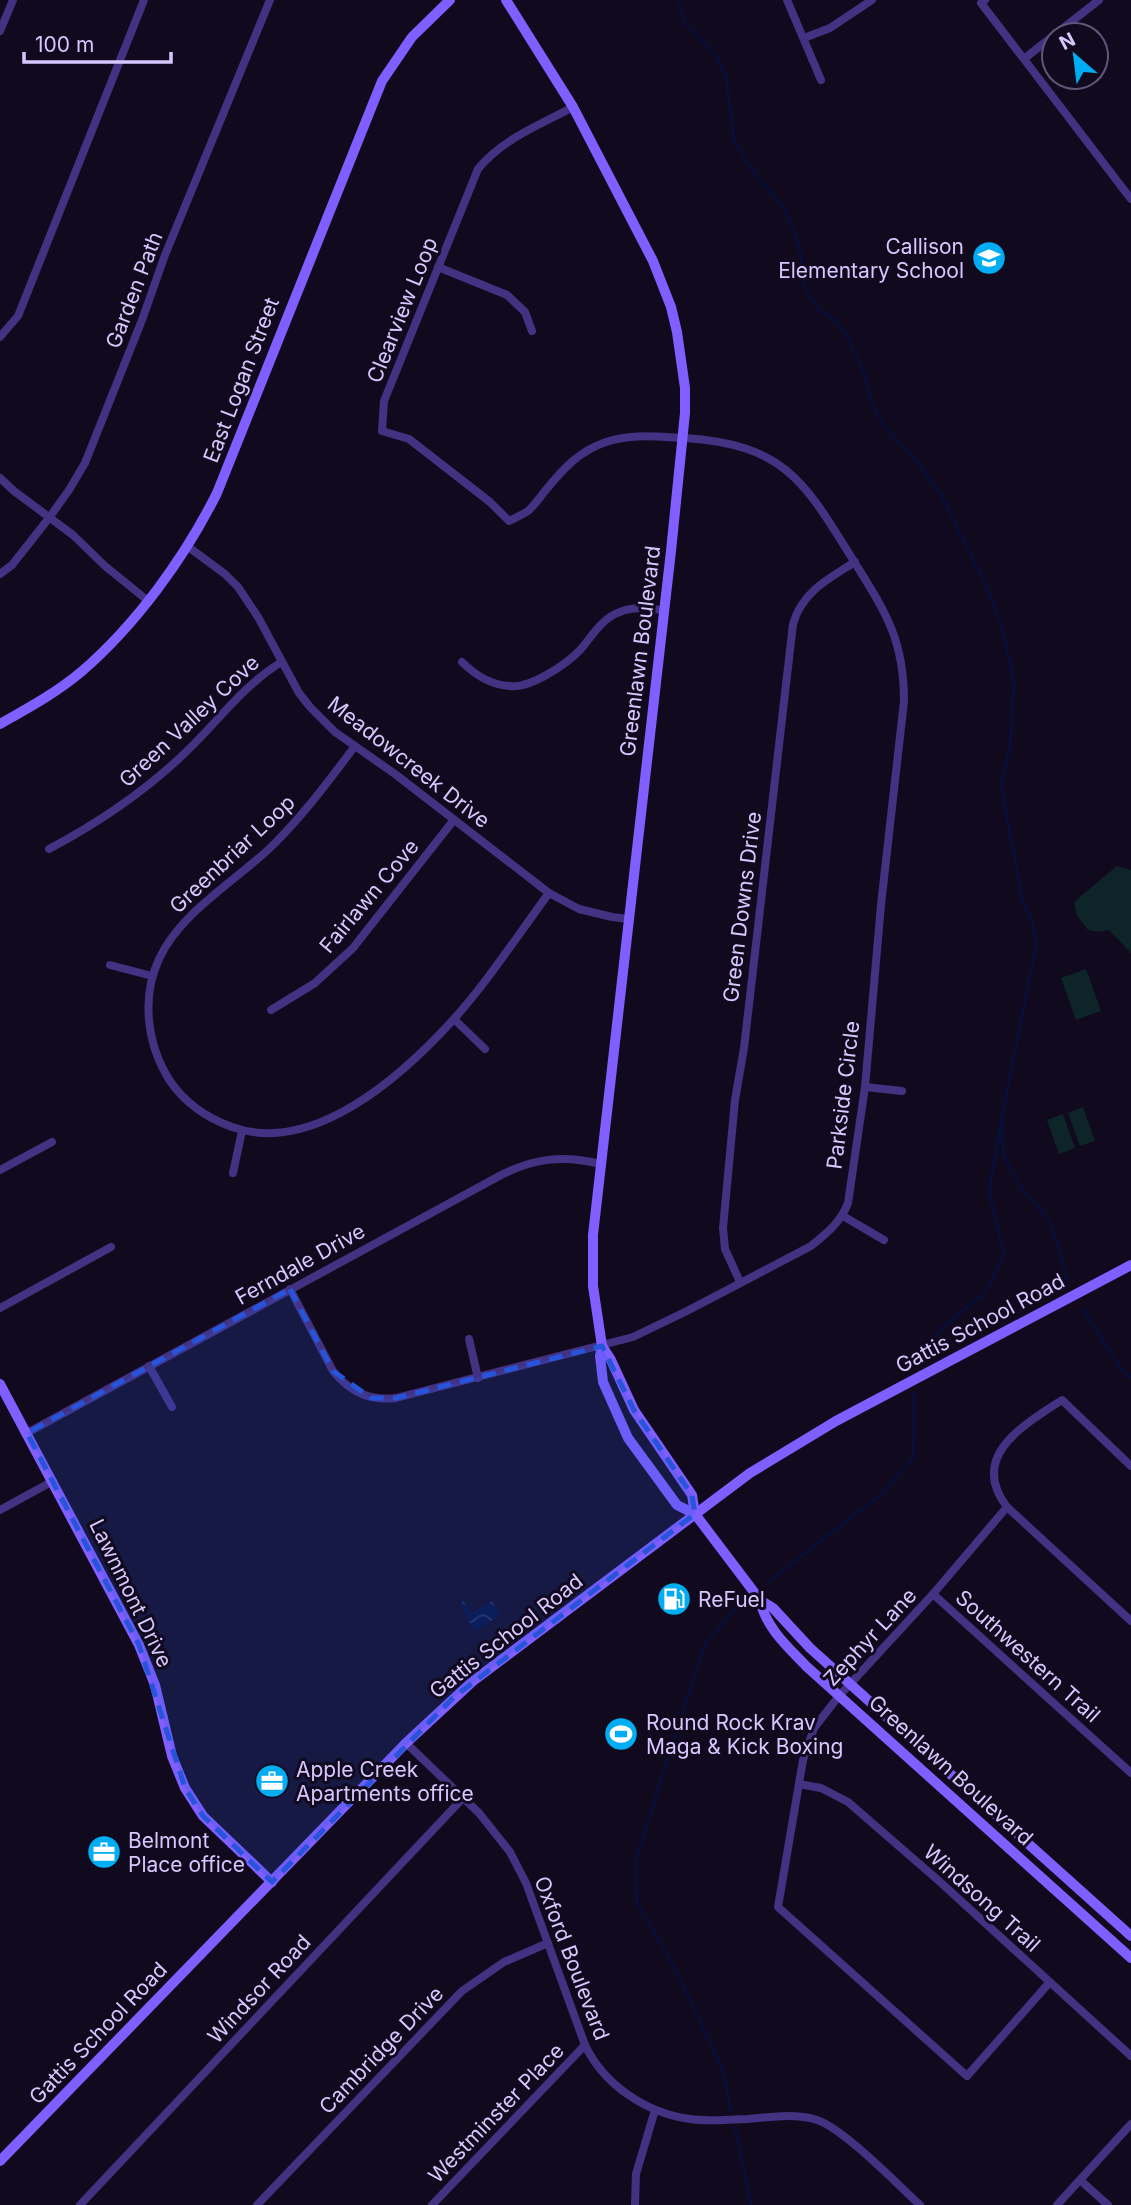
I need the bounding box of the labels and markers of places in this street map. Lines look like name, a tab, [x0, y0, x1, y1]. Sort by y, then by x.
place label: Callison Elementary School	[778, 234, 964, 283]
school or university icon: Callison Elementary School	[970, 239, 1008, 277]
fuel station icon: ReFuel	[655, 1580, 693, 1618]
place label: ReFuel	[698, 1587, 765, 1612]
place label: Round Rock Krav Maga & Kick Boxing	[646, 1710, 843, 1759]
sports icon: Round Rock Krav Maga & Kick Boxing	[602, 1715, 640, 1753]
place label: Apple Creek Apartments office	[296, 1757, 474, 1806]
office icon: Apple Creek Apartments office	[253, 1762, 291, 1800]
place label: Belmont Place office	[128, 1828, 245, 1877]
office icon: Belmont Place office	[85, 1833, 123, 1871]

